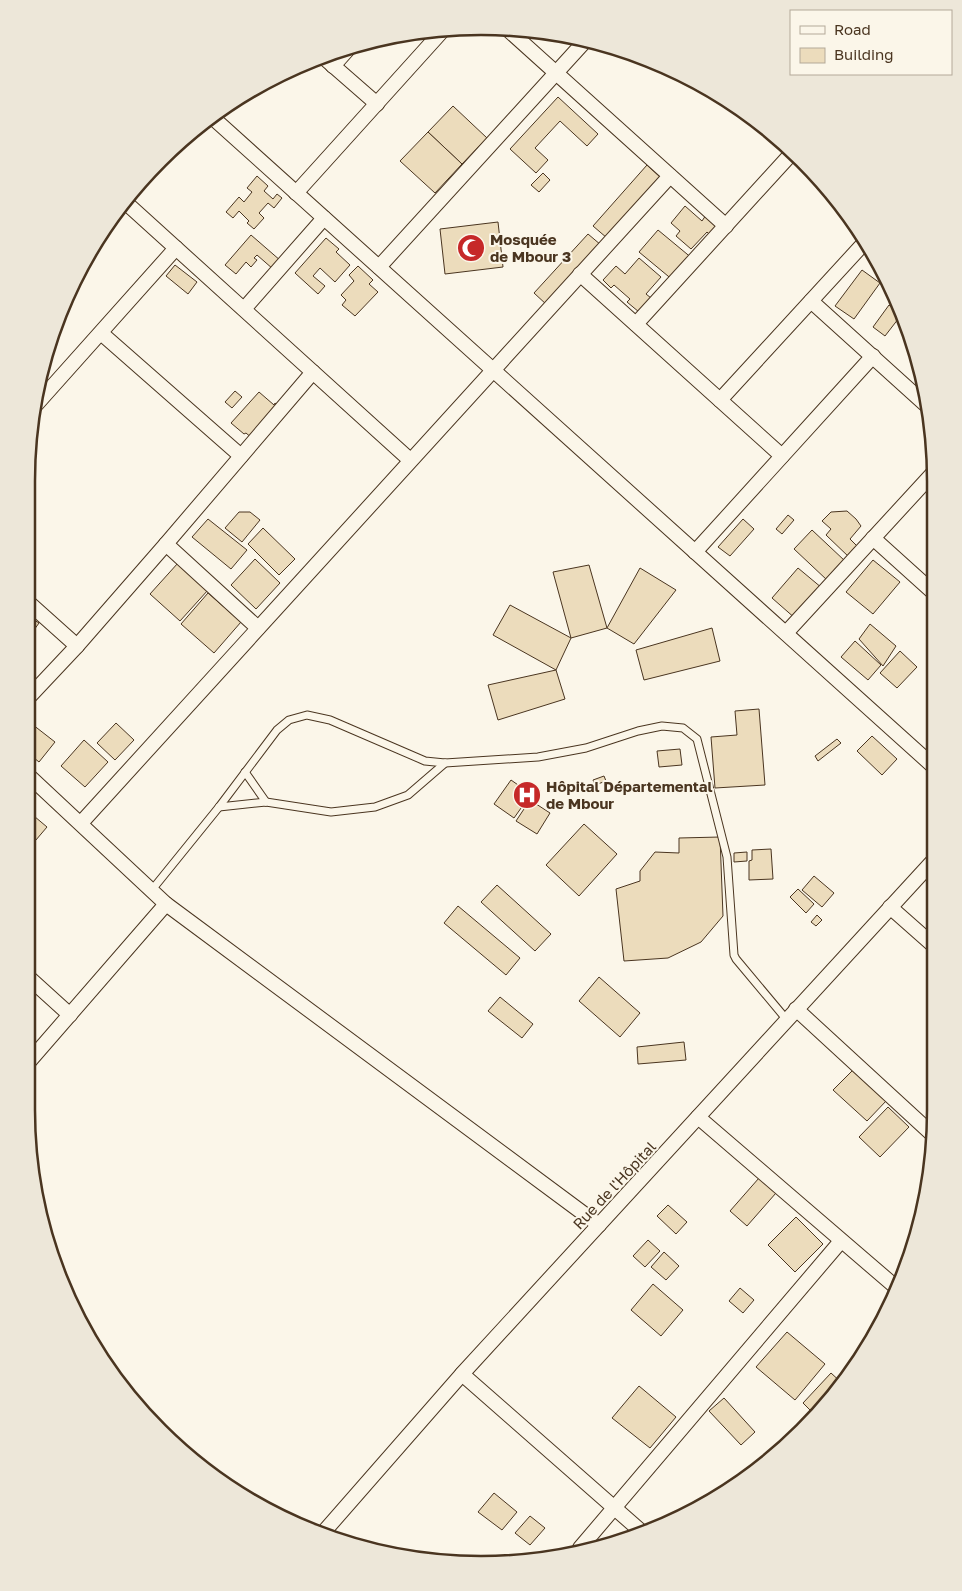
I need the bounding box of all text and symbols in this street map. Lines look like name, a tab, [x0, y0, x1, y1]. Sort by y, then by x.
legend	[790, 10, 952, 75]
text: Road	[834, 20, 871, 38]
text: Building	[834, 45, 894, 63]
place label: Mosquée de Mbour 3	[490, 230, 571, 265]
mosque icon: Mosquée de Mbour 3	[456, 233, 486, 263]
place label: Hôpital Départemental de Mbour	[546, 777, 712, 812]
hospital icon: Hôpital Départemental de Mbour	[512, 780, 542, 810]
street label: Rue de l'Hôpital	[569, 1137, 659, 1233]

